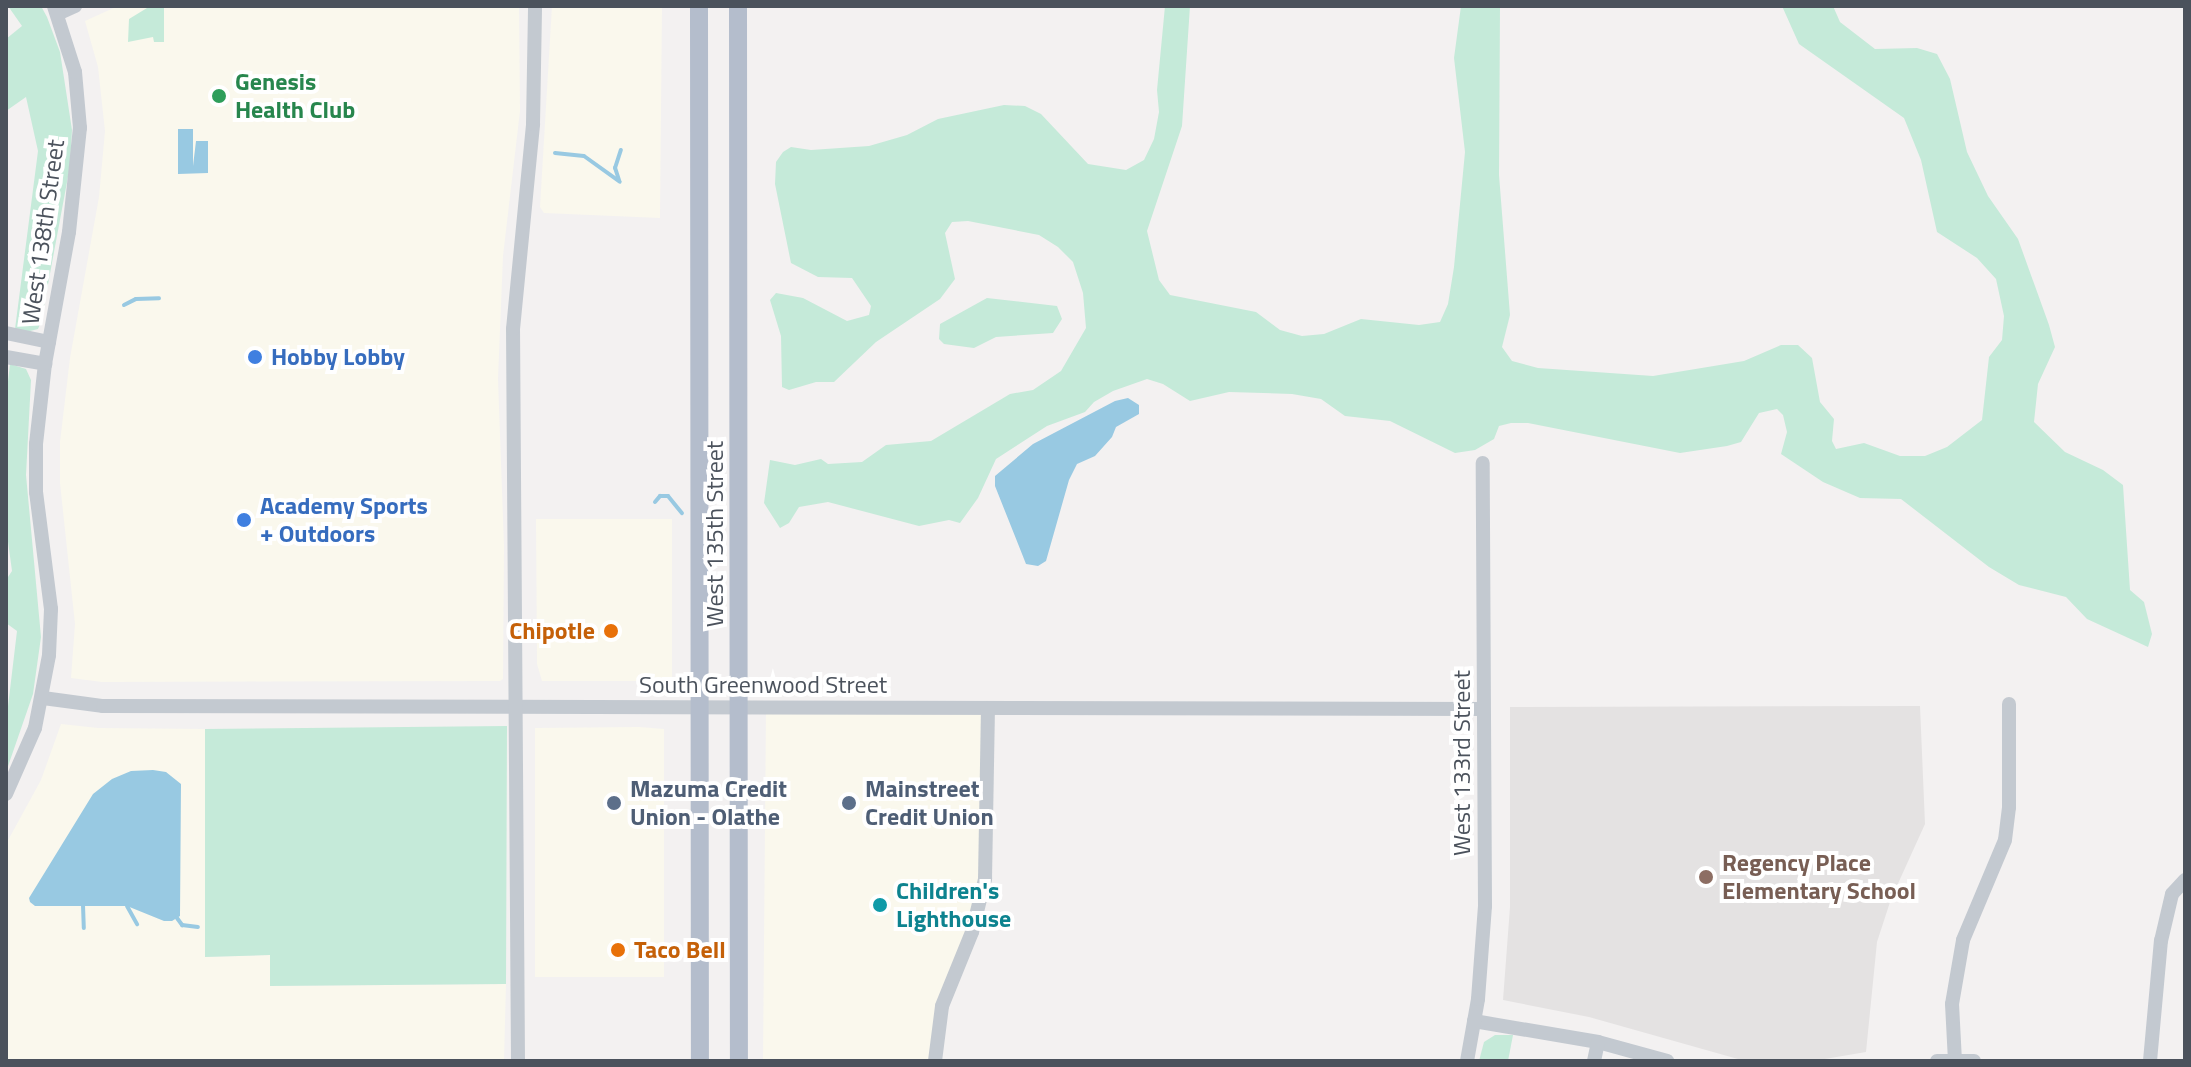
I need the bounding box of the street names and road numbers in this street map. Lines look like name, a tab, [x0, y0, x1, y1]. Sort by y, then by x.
street label: West 138th Street	[16, 138, 70, 326]
street label: West 135th Street	[701, 441, 729, 627]
street label: West 133rd Street	[1448, 670, 1476, 856]
street label: South Greenwood Street	[639, 671, 887, 699]

